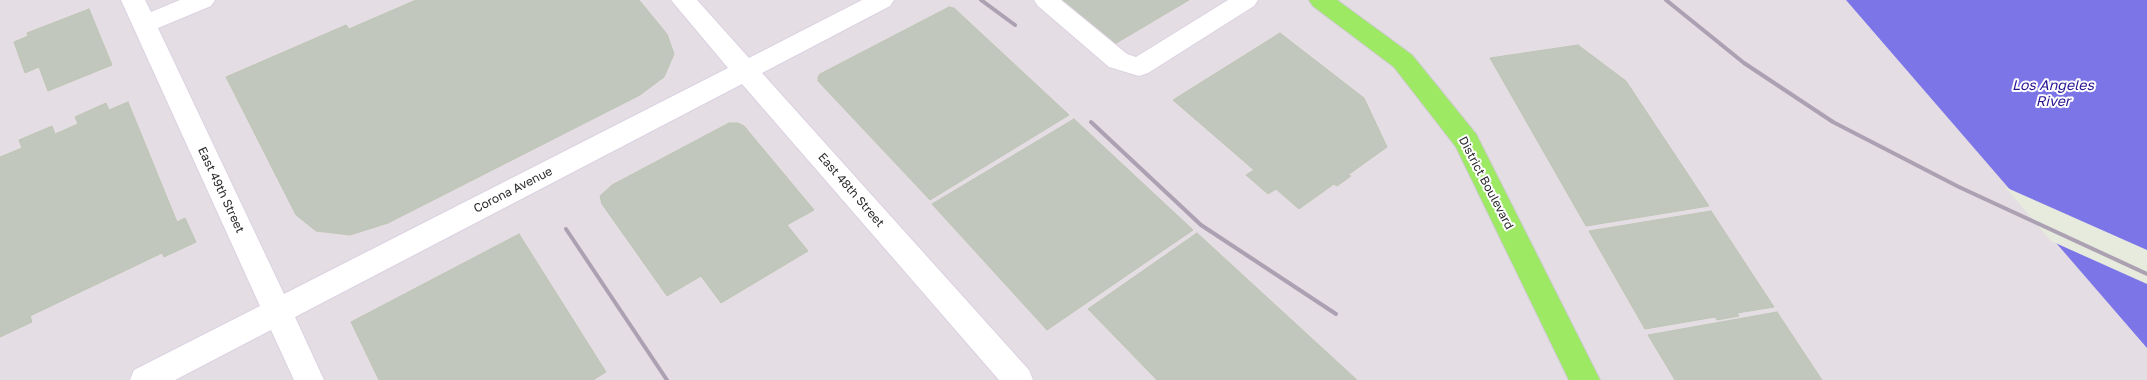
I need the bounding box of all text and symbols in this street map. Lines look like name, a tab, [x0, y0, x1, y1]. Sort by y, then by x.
water label: Los Angeles River	[2012, 78, 2094, 110]
street label: District Boulevard	[1455, 134, 1517, 232]
street label: East 49th Street	[195, 145, 247, 235]
street label: East 48th Street	[815, 150, 887, 230]
street label: Corona Avenue	[471, 164, 555, 216]

